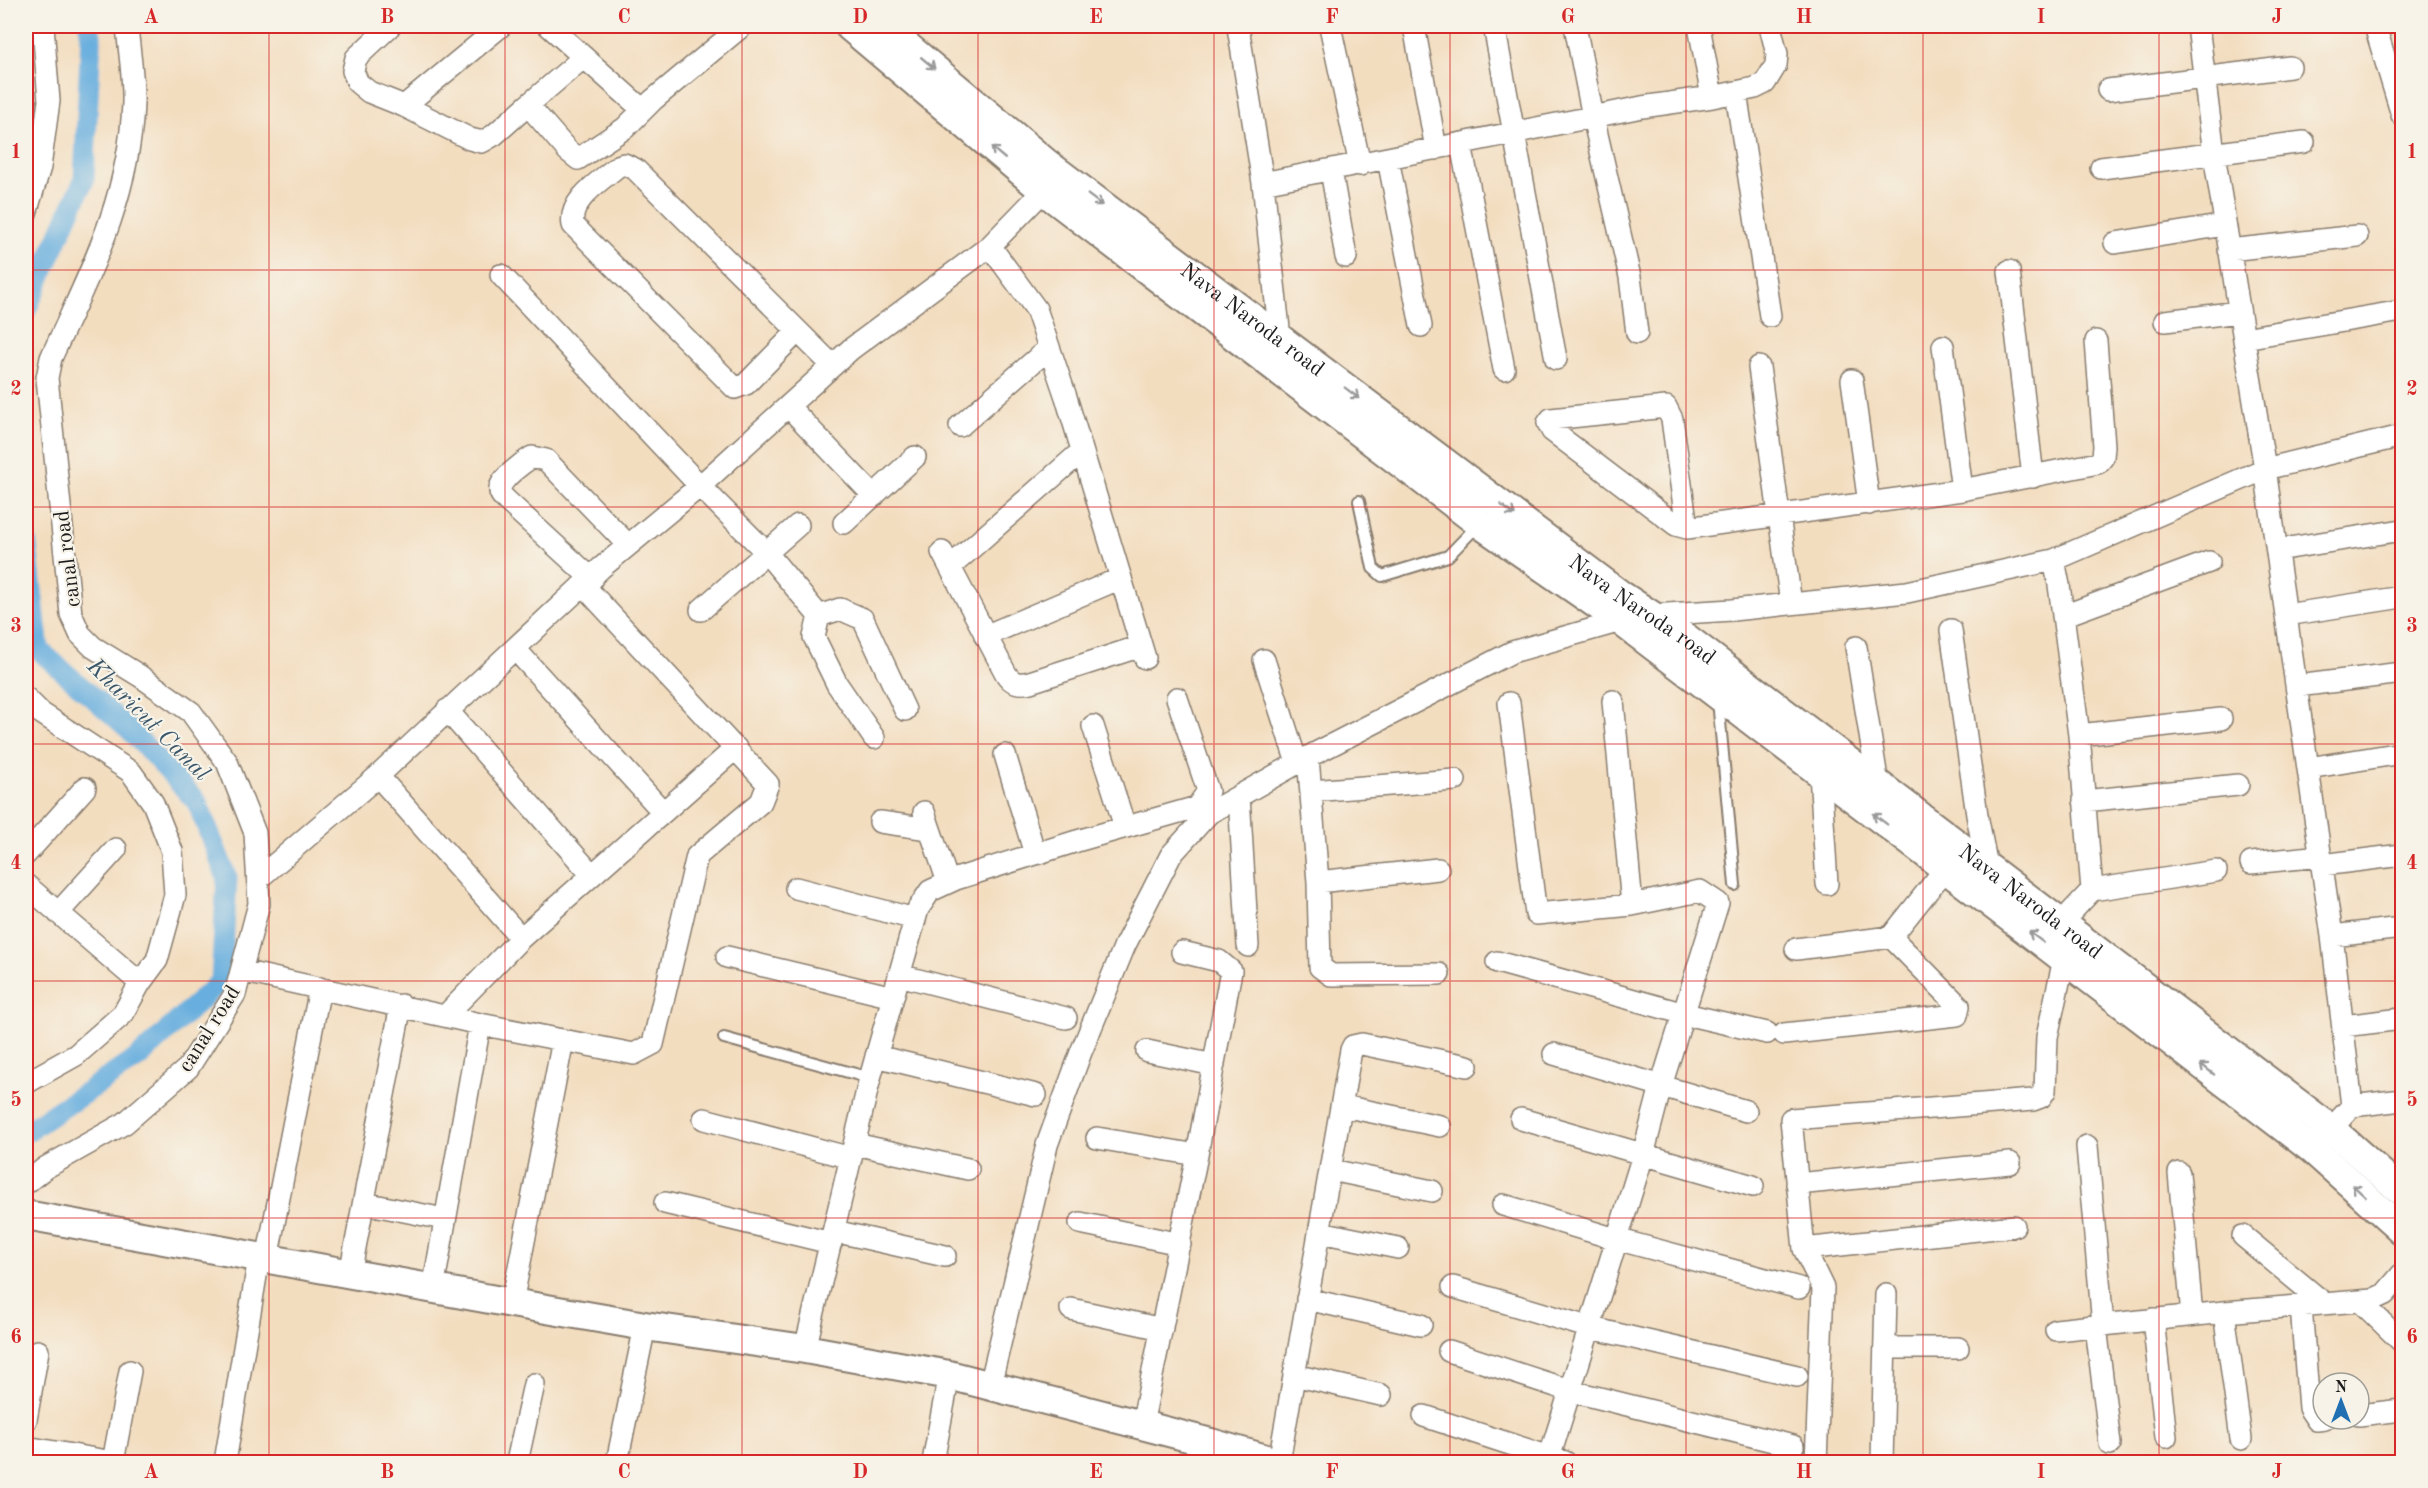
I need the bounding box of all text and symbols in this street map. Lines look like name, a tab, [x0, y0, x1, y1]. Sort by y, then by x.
text: A	[143, 8, 159, 28]
text: B	[380, 8, 394, 28]
text: C	[617, 8, 631, 28]
text: D	[852, 8, 868, 28]
text: E	[1089, 8, 1103, 28]
text: F	[1325, 8, 1339, 28]
text: G	[1561, 8, 1575, 28]
text: H	[1796, 8, 1812, 28]
text: I	[2037, 8, 2045, 28]
text: J	[2272, 8, 2283, 28]
one-way arrow	[920, 57, 936, 70]
text: 1	[10, 143, 22, 163]
text: 1	[2406, 143, 2418, 163]
one-way arrow	[990, 146, 1006, 159]
one-way arrow	[1087, 193, 1103, 206]
street label: Nava Naroda road	[1176, 259, 1328, 381]
text: 2	[10, 380, 22, 400]
text: 2	[2406, 380, 2418, 400]
one-way arrow	[1344, 386, 1360, 399]
one-way arrow	[1499, 504, 1515, 516]
street label: canal road	[51, 509, 85, 609]
street label: Nava Naroda road	[1564, 551, 1719, 669]
text: 3	[10, 617, 22, 637]
text: 3	[2406, 617, 2418, 637]
water label: Kharicut Canal	[81, 654, 214, 786]
one-way arrow	[1873, 813, 1889, 826]
street label: Nava Naroda road	[1954, 841, 2106, 964]
text: 4	[10, 854, 22, 874]
text: 4	[2406, 854, 2418, 874]
one-way arrow	[2028, 931, 2044, 944]
street label: canal road	[175, 982, 245, 1076]
one-way arrow	[2199, 1062, 2215, 1075]
text: 5	[10, 1090, 22, 1111]
text: 5	[2406, 1090, 2418, 1111]
one-way arrow	[2352, 1184, 2367, 1198]
text: 6	[10, 1328, 22, 1348]
text: 6	[2406, 1328, 2418, 1348]
north arrow	[2311, 1371, 2371, 1431]
text: N	[2335, 1380, 2348, 1396]
text: A	[143, 1463, 159, 1483]
text: B	[380, 1463, 394, 1483]
text: C	[617, 1463, 631, 1483]
text: D	[852, 1463, 868, 1483]
text: E	[1089, 1463, 1103, 1483]
text: F	[1325, 1463, 1339, 1483]
text: G	[1561, 1463, 1575, 1483]
text: H	[1796, 1463, 1812, 1483]
text: I	[2037, 1463, 2045, 1483]
text: J	[2272, 1463, 2283, 1483]

